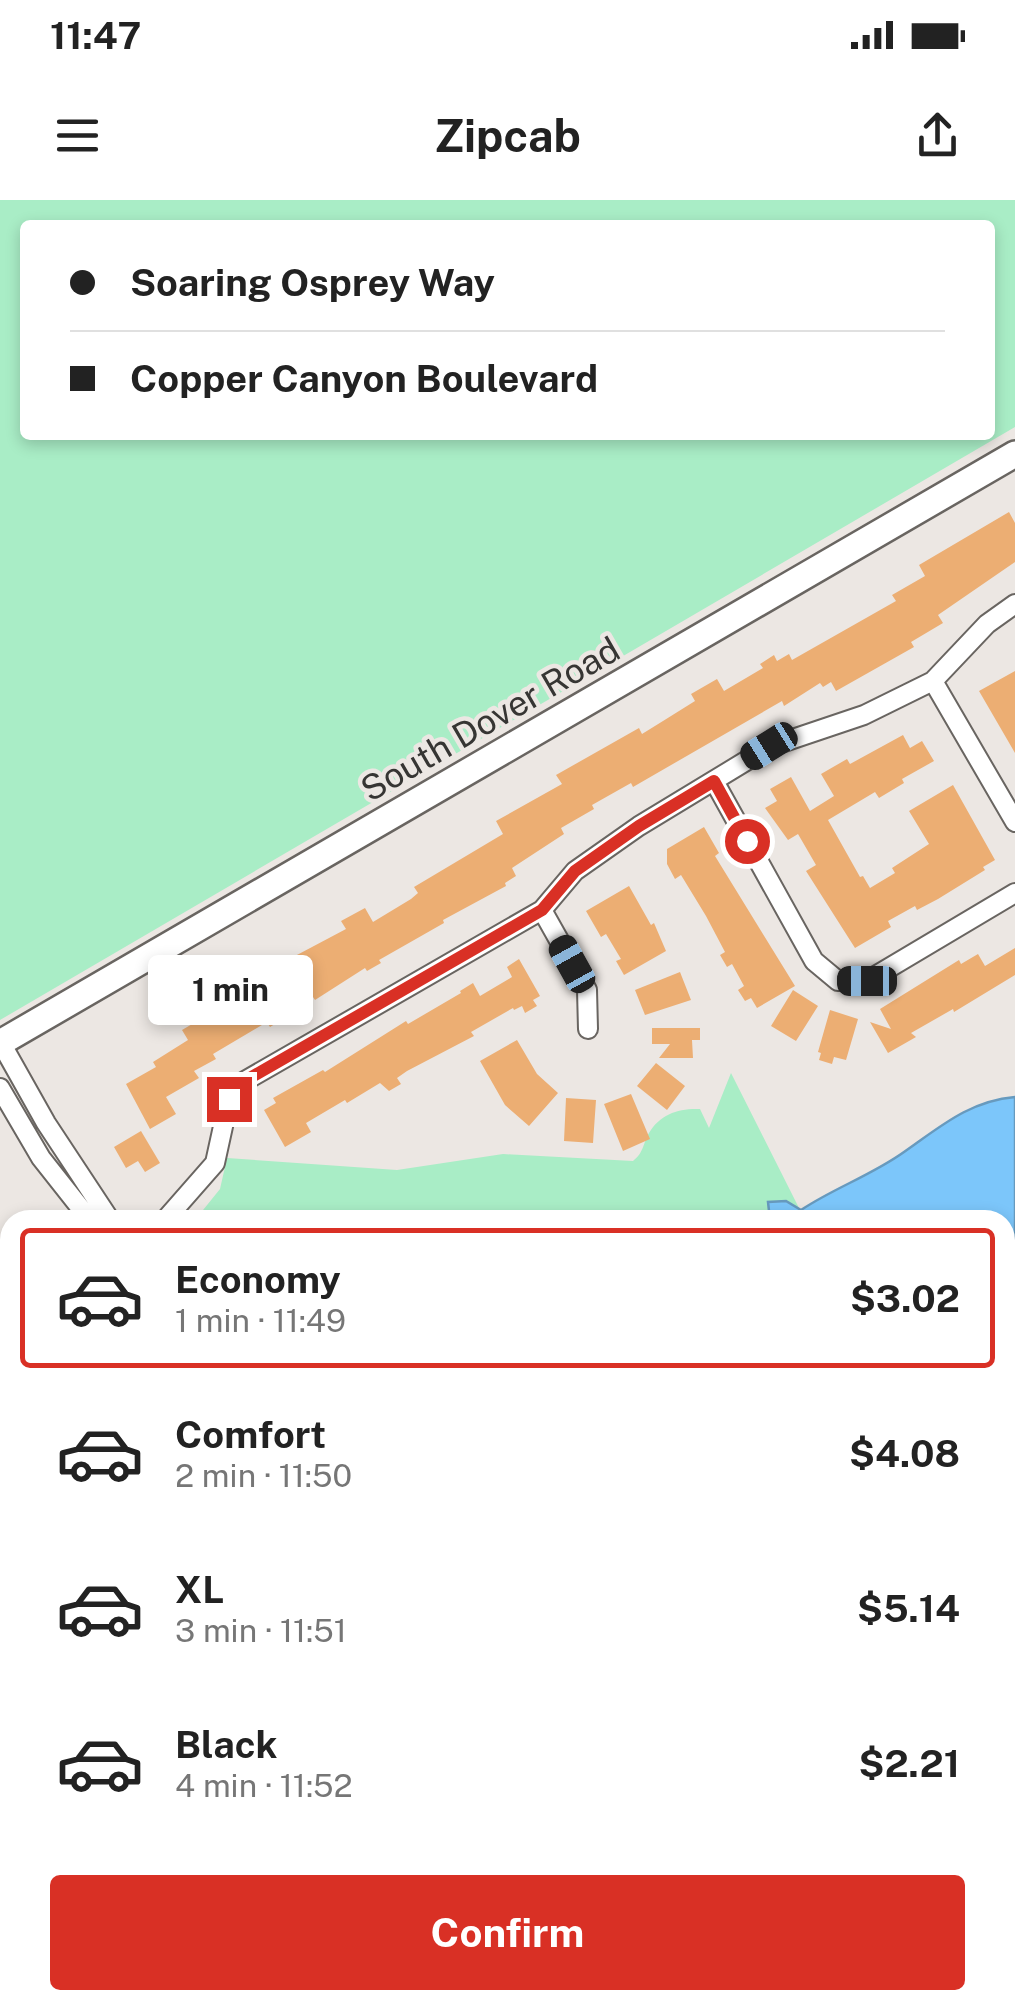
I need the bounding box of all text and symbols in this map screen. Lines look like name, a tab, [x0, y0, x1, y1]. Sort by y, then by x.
text: 11:47	[50, 13, 141, 58]
icon: menu	[50, 108, 105, 163]
icon: share	[910, 108, 965, 163]
text: Zipcab	[434, 109, 581, 162]
text: Soaring Osprey Way	[130, 260, 495, 305]
text: Copper Canyon Boulevard	[130, 356, 598, 401]
street label: South Dover Road	[353, 628, 627, 810]
car	[736, 717, 802, 775]
route start	[725, 819, 770, 864]
car	[544, 930, 600, 998]
callout: 1 min	[146, 954, 312, 1024]
car	[837, 966, 897, 996]
text: 1 min	[192, 971, 269, 1008]
route end	[207, 1077, 252, 1122]
icon: car	[55, 1253, 145, 1343]
text: Economy	[175, 1257, 341, 1302]
text: $3.02	[850, 1276, 960, 1321]
text: 1 min · 11:49	[175, 1302, 346, 1339]
icon: car	[55, 1408, 145, 1498]
text: Comfort	[175, 1412, 326, 1457]
text: $4.08	[849, 1431, 960, 1476]
text: 2 min · 11:50	[175, 1457, 352, 1494]
icon: car	[55, 1563, 145, 1653]
text: XL	[175, 1567, 224, 1612]
text: $5.14	[857, 1586, 960, 1631]
text: 3 min · 11:51	[175, 1612, 347, 1649]
icon: car	[55, 1718, 145, 1808]
text: Black	[175, 1722, 278, 1767]
text: $2.21	[859, 1741, 960, 1786]
text: 4 min · 11:52	[175, 1767, 353, 1804]
button: Confirm	[50, 1875, 965, 1990]

